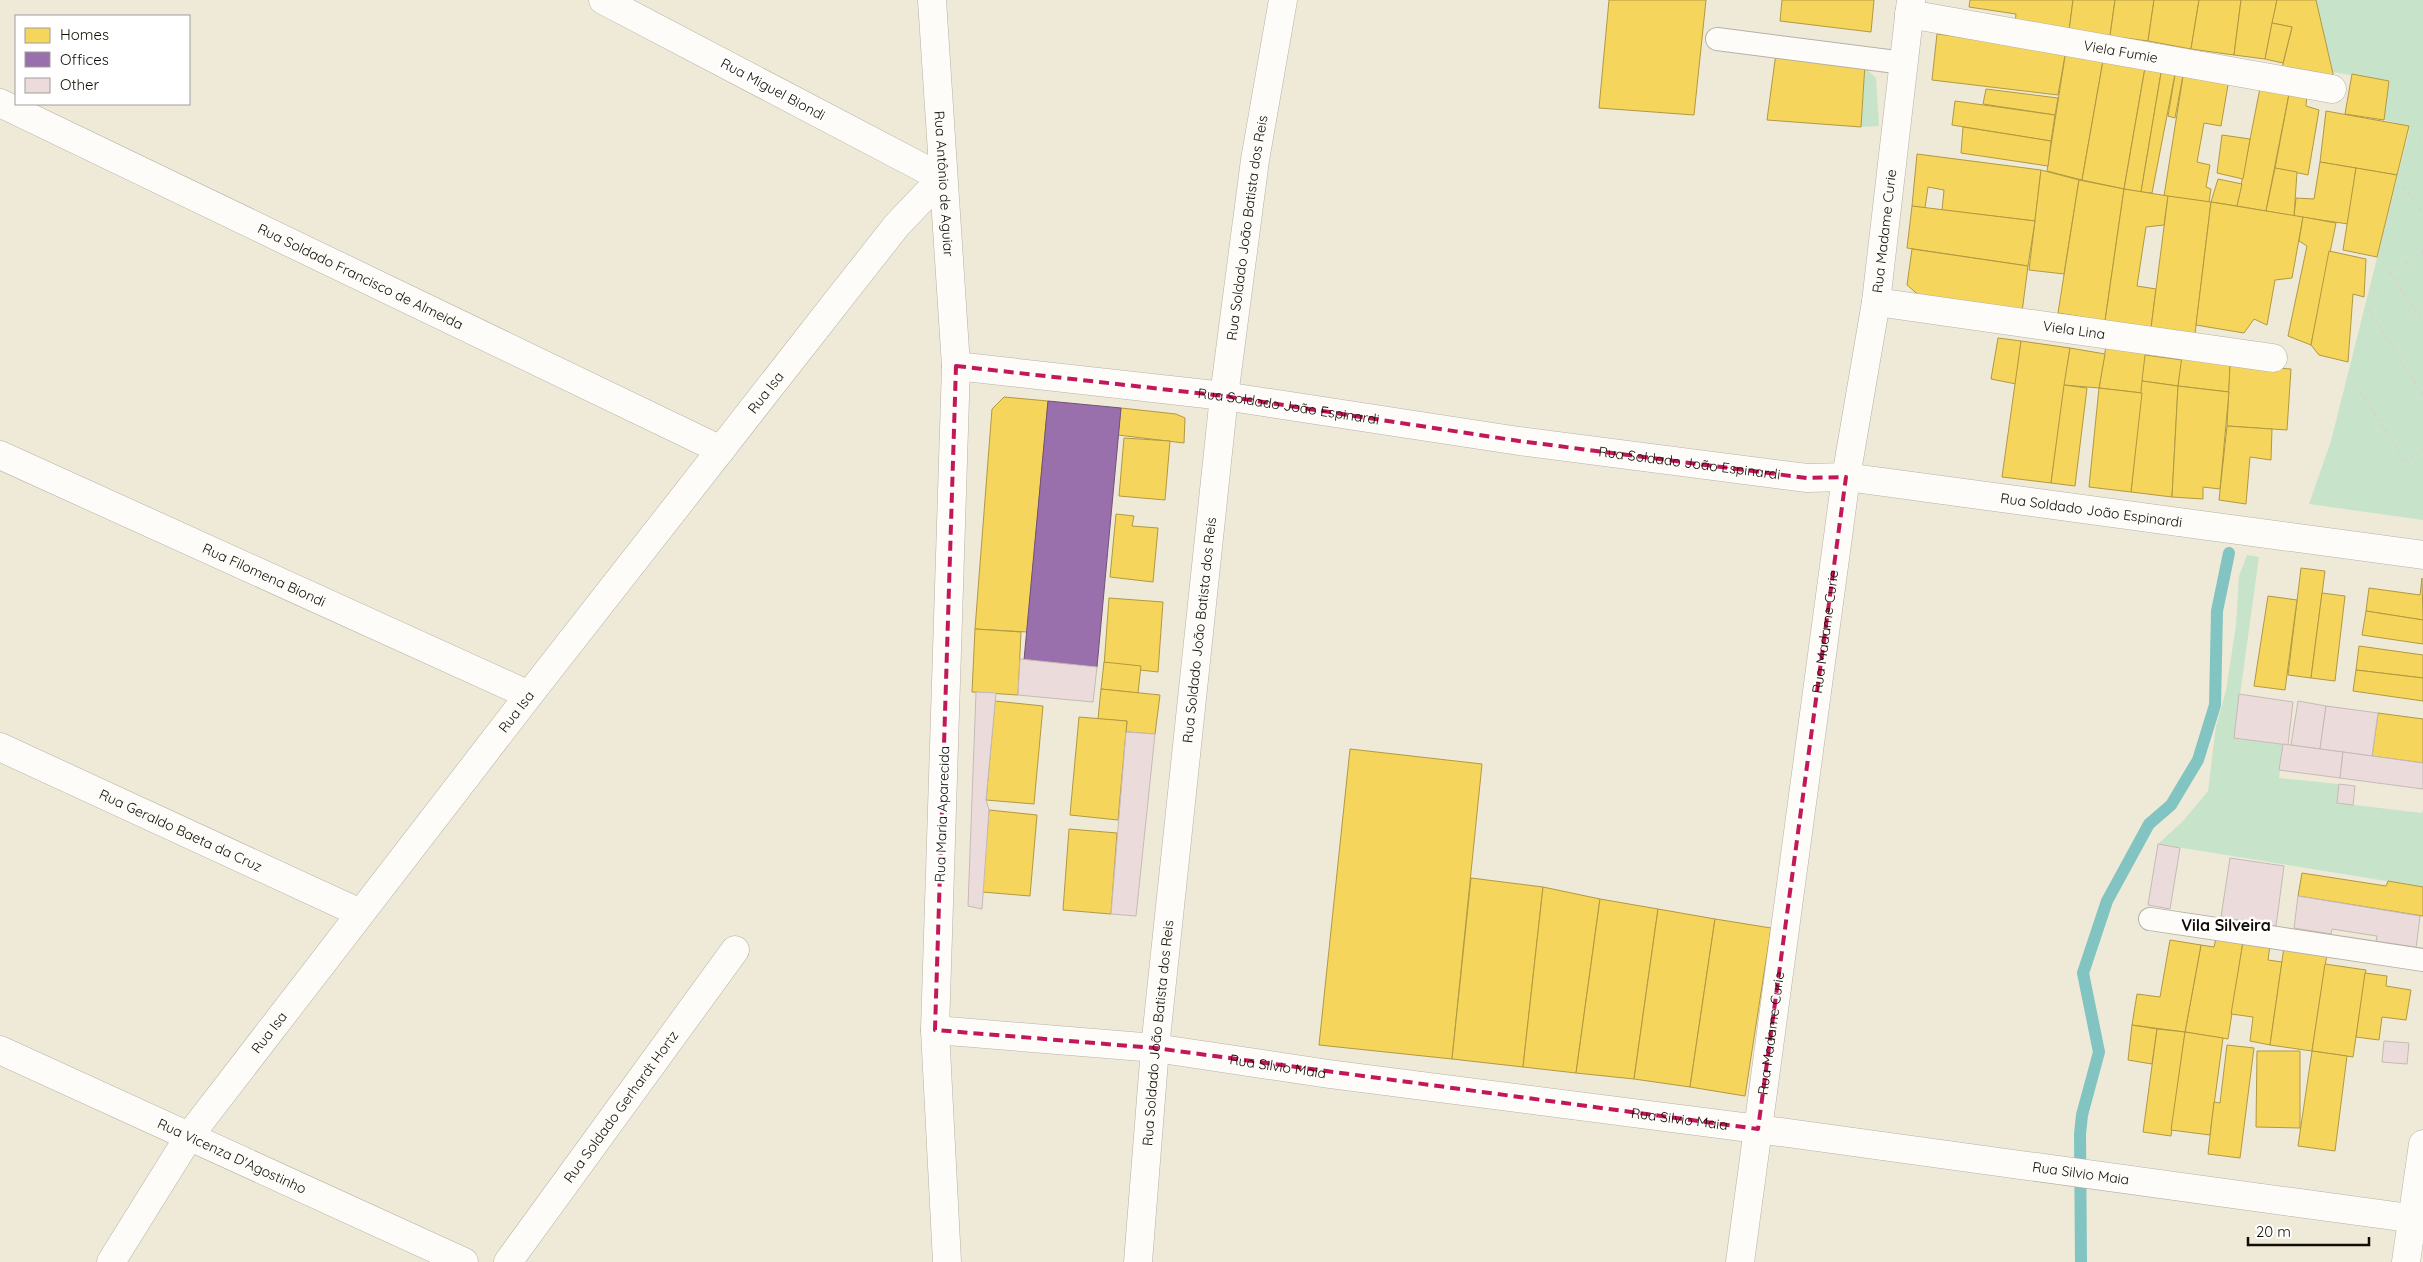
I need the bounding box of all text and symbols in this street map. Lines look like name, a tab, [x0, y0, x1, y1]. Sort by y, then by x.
legend	[15, 15, 190, 105]
text: Homes	[60, 25, 109, 44]
street label: Viela Fumie	[2082, 36, 2159, 67]
text: Offices	[60, 50, 109, 69]
street label: Rua Miguel Biondi	[718, 54, 828, 124]
text: Other	[60, 75, 100, 94]
street label: Rua Antônio de Aguiar	[930, 110, 958, 258]
street label: Rua Soldado João Batista dos Reis	[1222, 114, 1272, 342]
street label: Rua Madame Curie	[1868, 168, 1900, 294]
street label: Rua Soldado Francisco de Almeida	[255, 219, 466, 334]
street label: Viela Lina	[2042, 317, 2106, 343]
street label: Rua Isa	[744, 368, 788, 417]
street label: Rua Soldado João Espinardi	[1197, 384, 1380, 429]
street label: Rua Soldado João Espinardi	[1598, 442, 1781, 484]
street label: Rua Soldado João Espinardi	[1999, 489, 2183, 531]
street label: Rua Soldado João Batista dos Reis	[1178, 516, 1220, 744]
street label: Rua Filomena Biondi	[200, 539, 329, 611]
street label: Rua Madame Curie	[1808, 569, 1842, 695]
street label: Rua Isa	[494, 687, 538, 736]
street label: Rua Maria Aparecida	[931, 745, 953, 883]
street label: Rua Geraldo Baeta da Cruz	[96, 785, 265, 876]
district label: Vila Silveira	[2181, 915, 2271, 935]
street label: Rua Soldado João Batista dos Reis	[1138, 919, 1178, 1147]
street label: Rua Madame Curie	[1754, 970, 1788, 1096]
street label: Rua Isa	[247, 1008, 291, 1057]
street label: Rua Soldado Gerhardt Hortz	[560, 1027, 682, 1186]
street label: Rua Silvio Maia	[1228, 1050, 1327, 1082]
street label: Rua Silvio Maia	[1630, 1104, 1729, 1134]
street label: Rua Vicenza D'Agostinho	[155, 1114, 309, 1198]
street label: Rua Silvio Maia	[2031, 1158, 2130, 1189]
scale bar	[2248, 1214, 2369, 1246]
text: 20 m	[2256, 1222, 2291, 1241]

